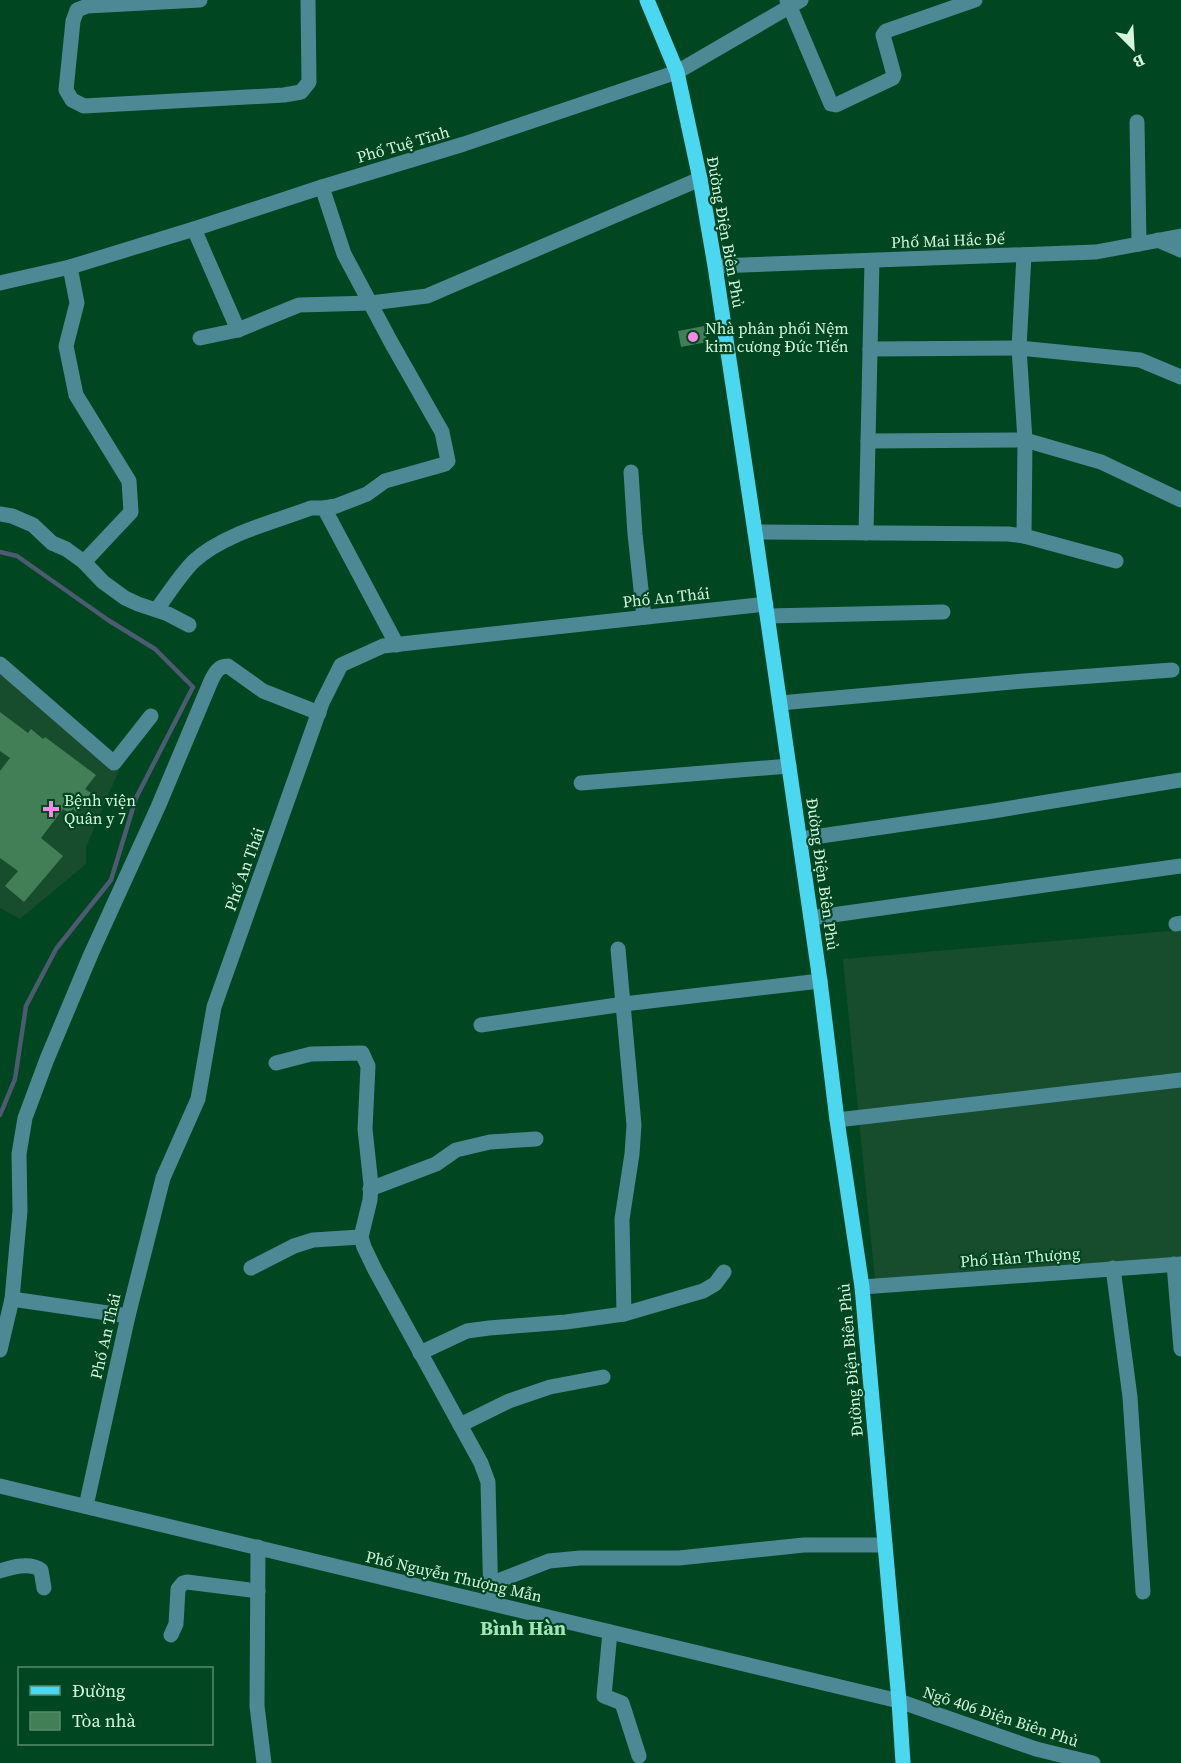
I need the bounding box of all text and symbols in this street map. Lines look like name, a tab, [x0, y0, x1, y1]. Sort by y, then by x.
north arrow	[1103, 18, 1163, 78]
text: B	[1129, 50, 1148, 74]
street label: Phố Tuệ Tĩnh	[354, 120, 452, 168]
street label: Đường Điện Biên Phủ	[702, 154, 750, 310]
street label: Phố Mai Hắc Đế	[891, 227, 1006, 253]
place label: Nhà phân phối Nệm kim cương Đức Tiến	[705, 317, 849, 357]
marker: Nhà phân phối Nệm kim cương Đức Tiến	[686, 330, 700, 344]
street label: Phố An Thái	[621, 581, 711, 613]
place label: Bệnh viện Quân y 7	[64, 789, 136, 829]
street label: Đường Điện Biên Phủ	[801, 796, 845, 952]
marker: Bệnh viện Quân y 7	[42, 800, 60, 818]
street label: Phố An Thái	[219, 824, 269, 914]
street label: Phố Hàn Thượng	[959, 1242, 1081, 1272]
street label: Đường Điện Biên Phủ	[832, 1283, 868, 1437]
street label: Phố An Thái	[84, 1291, 126, 1381]
street label: Phố Nguyễn Thượng Mẫn	[364, 1545, 545, 1607]
district label: Bình Hàn	[480, 1614, 566, 1642]
legend	[18, 1667, 213, 1745]
text: Đường	[72, 1678, 125, 1703]
street label: Ngõ 406 Điện Biên Phủ	[920, 1680, 1082, 1752]
text: Tòa nhà	[72, 1708, 137, 1733]

